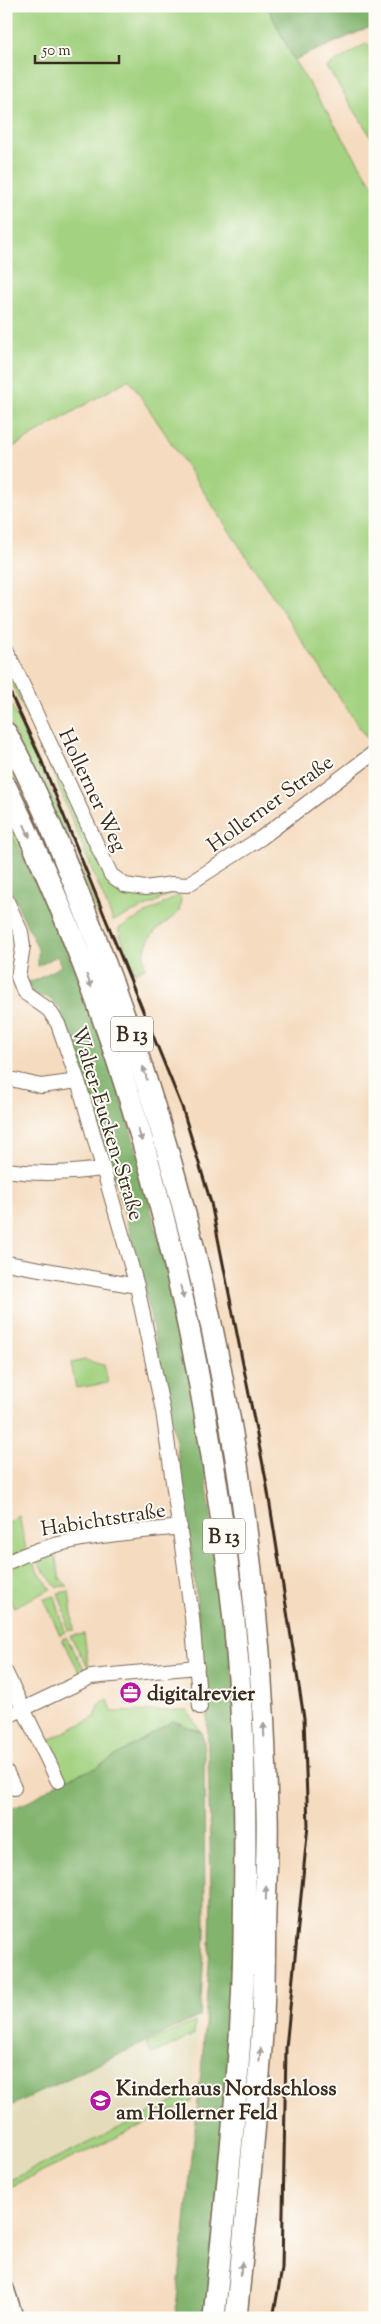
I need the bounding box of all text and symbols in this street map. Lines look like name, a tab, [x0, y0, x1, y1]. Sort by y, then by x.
scale bar	[35, 32, 119, 64]
text: 50 m	[41, 41, 71, 62]
street label: Hollerner Weg	[50, 724, 133, 857]
street label: Hollerner Straße	[202, 749, 341, 861]
one-way arrow	[23, 824, 31, 838]
one-way arrow	[86, 974, 93, 989]
road number: B 13	[111, 1016, 153, 1052]
street label: Walter-Eucken-Straße	[62, 1023, 150, 1224]
one-way arrow	[140, 1066, 148, 1081]
one-way arrow	[137, 1128, 145, 1143]
one-way arrow	[178, 1285, 186, 1300]
street label: Habichtstraße	[39, 1496, 168, 1546]
road number: B 13	[203, 1518, 245, 1554]
place label: digitalrevier	[147, 1680, 255, 1710]
office icon: digitalrevier	[119, 1681, 143, 1705]
one-way arrow	[260, 1722, 268, 1738]
one-way arrow	[262, 1884, 270, 1900]
one-way arrow	[256, 2047, 264, 2063]
place label: Kinderhaus Nordschloss am Hollerner Feld	[116, 2075, 336, 2129]
school or university icon: Kinderhaus Nordschloss am Hollerner Feld	[88, 2088, 112, 2112]
one-way arrow	[237, 2261, 245, 2277]

